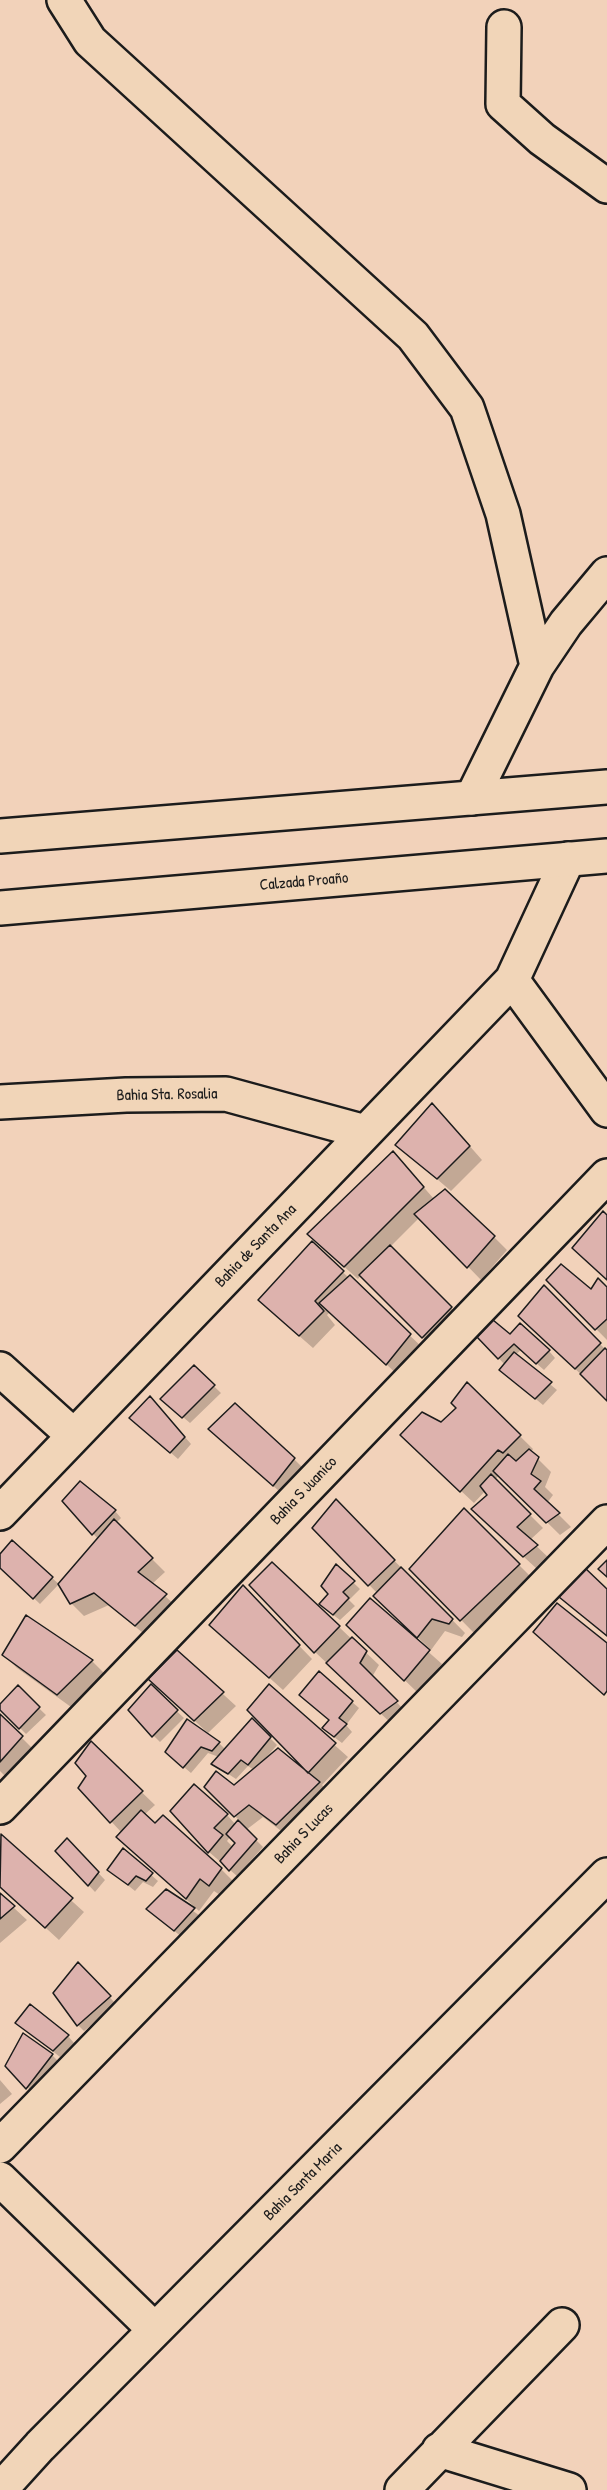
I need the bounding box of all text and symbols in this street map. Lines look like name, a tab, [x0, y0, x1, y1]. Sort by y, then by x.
street label: Calzada Proaño	[259, 869, 349, 895]
street label: Bahia Sta. Rosalia	[116, 1085, 218, 1105]
street label: Bahia de Santa Ana	[211, 1200, 301, 1292]
street label: Bahia S Juanico	[267, 1453, 341, 1529]
street label: Bahia S Lucas	[270, 1800, 338, 1868]
street label: Bahia Santa Maria	[260, 2139, 346, 2225]

